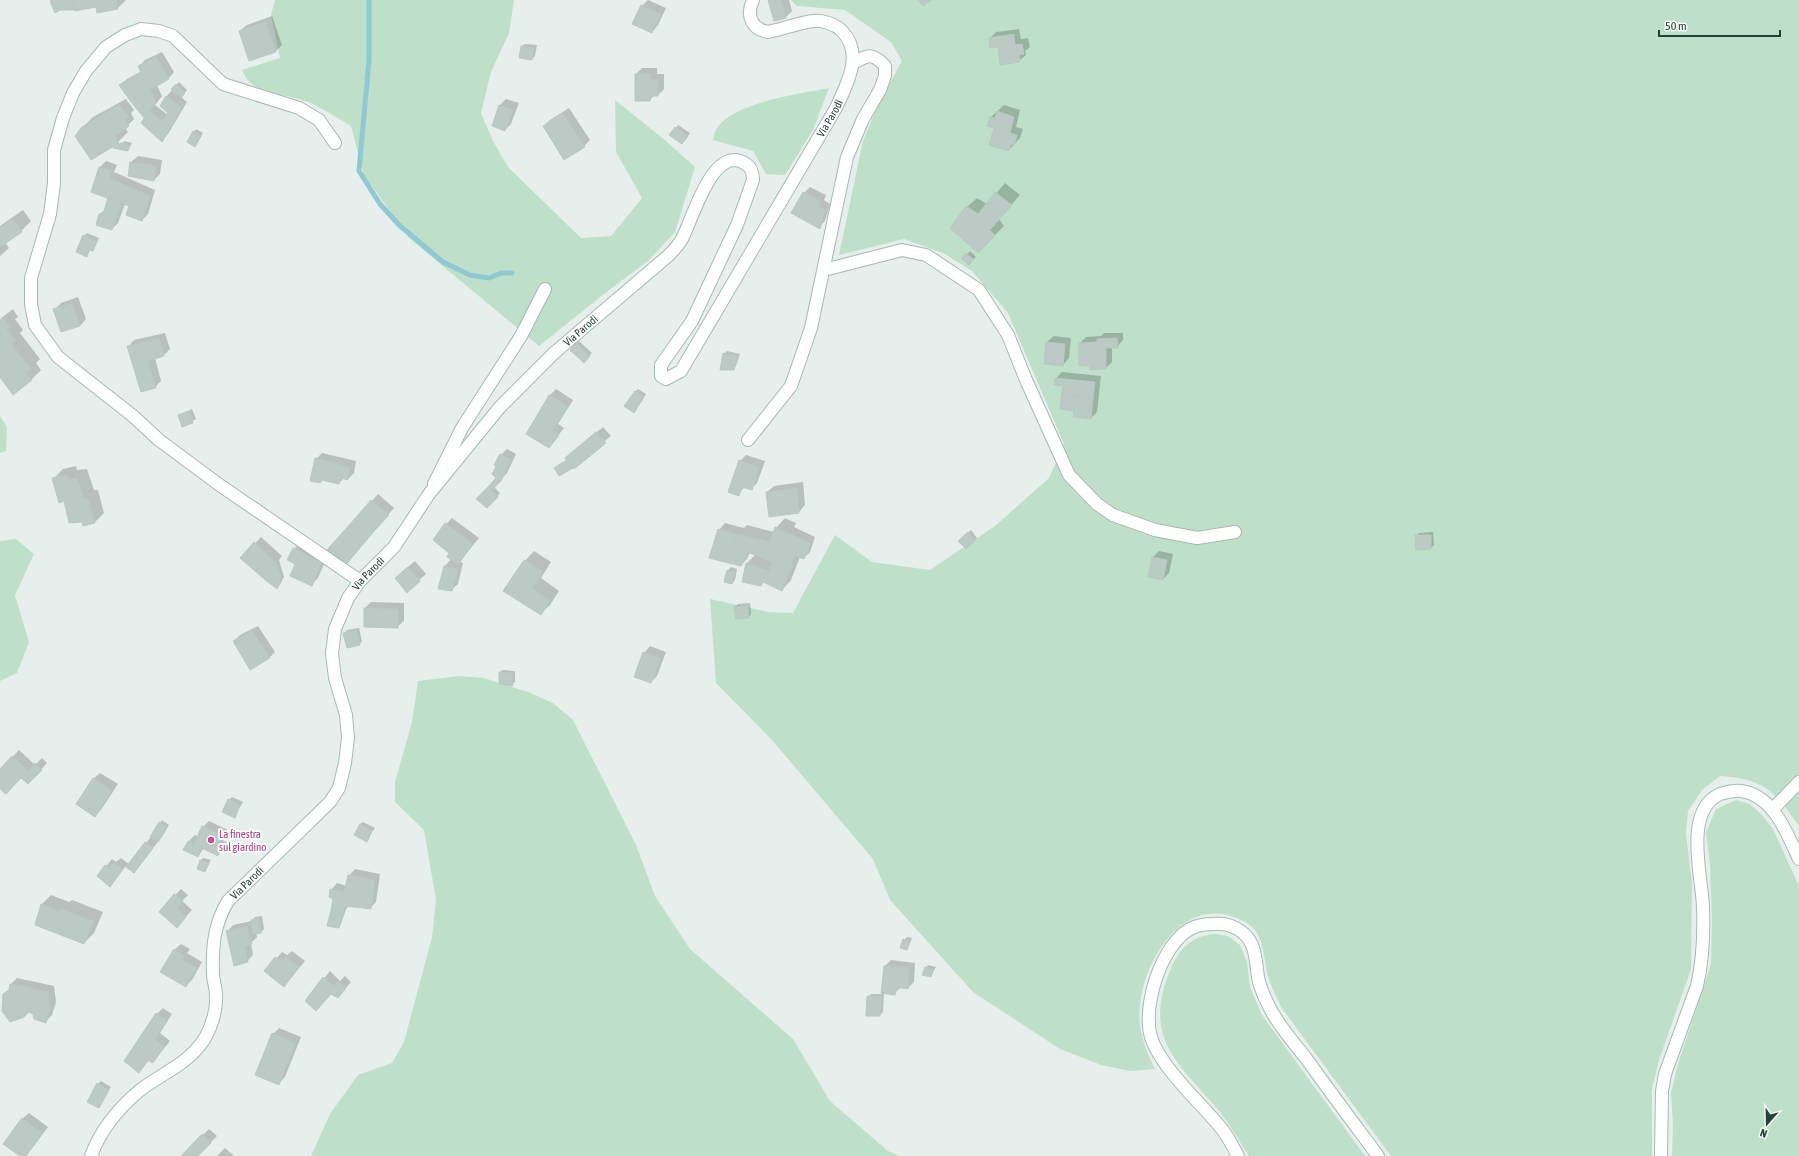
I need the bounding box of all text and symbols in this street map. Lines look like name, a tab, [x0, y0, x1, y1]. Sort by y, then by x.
scale bar	[1659, 12, 1780, 38]
text: 50 m	[1665, 19, 1687, 33]
street label: Via Parodi	[814, 98, 845, 139]
street label: Via Parodi	[561, 313, 600, 348]
street label: Via Parodi	[350, 554, 387, 592]
place label: La finestra sul giardino	[219, 828, 267, 853]
marker: La finestra sul giardino	[206, 835, 216, 845]
street label: Via Parodi	[228, 864, 266, 901]
north arrow	[1747, 1104, 1787, 1144]
text: N	[1758, 1127, 1769, 1140]

